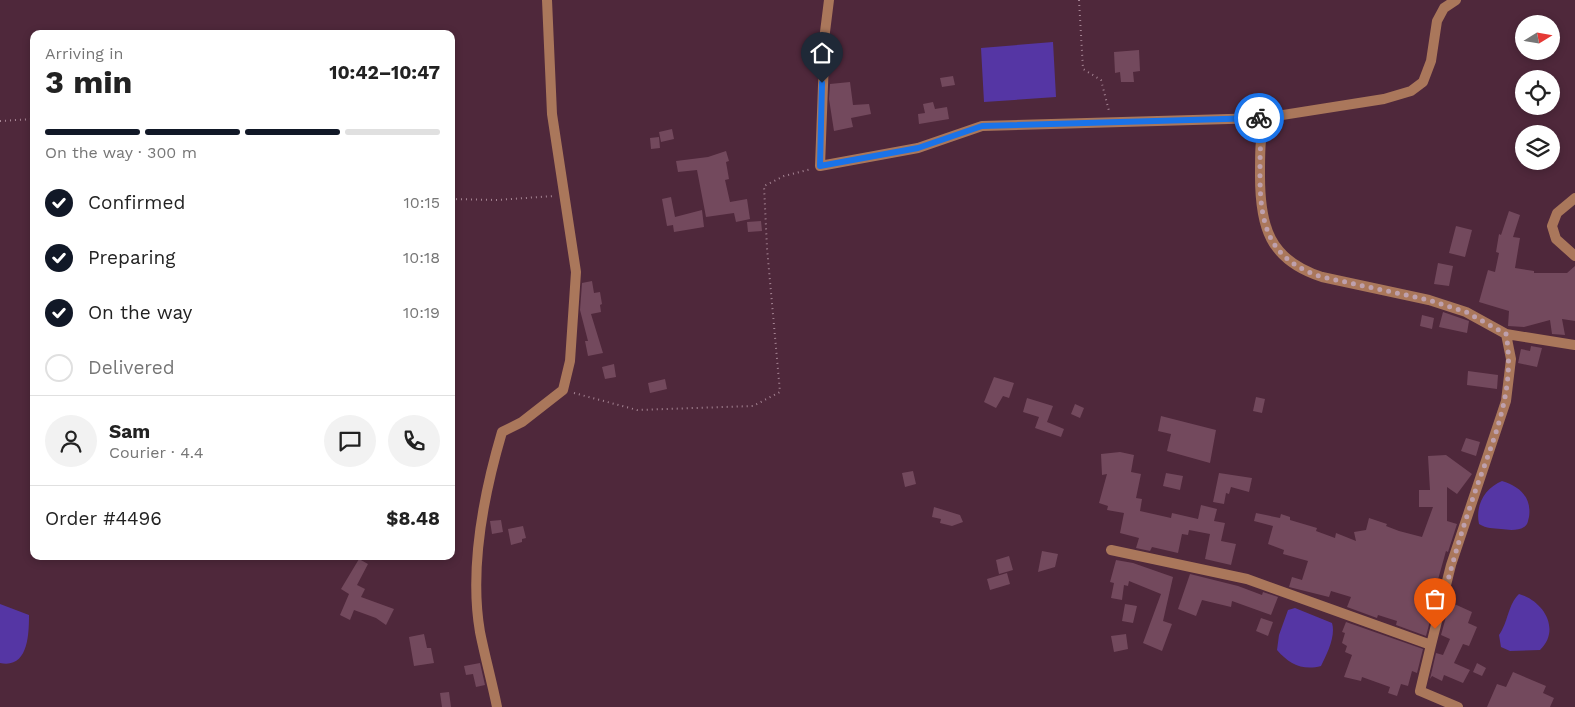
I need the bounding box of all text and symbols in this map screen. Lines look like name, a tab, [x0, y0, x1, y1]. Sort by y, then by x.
north arrow	[1515, 15, 1560, 60]
map controls	[1515, 15, 1560, 170]
pin	[801, 32, 843, 83]
icon: home	[808, 39, 836, 67]
text: Arriving in	[45, 44, 123, 63]
text: 10:42–10:47	[329, 61, 440, 84]
text: 3 min	[45, 63, 132, 101]
button: locate	[1515, 70, 1560, 115]
courier	[1234, 93, 1284, 143]
icon: bike	[1245, 104, 1273, 132]
button: layers	[1515, 125, 1560, 170]
text: On the way · 300 m	[45, 143, 197, 162]
icon: check	[45, 189, 73, 217]
text: Confirmed	[88, 191, 185, 214]
text: 10:15	[404, 193, 440, 212]
icon: check	[45, 244, 73, 272]
text: Preparing	[88, 246, 175, 269]
text: 10:18	[403, 248, 440, 267]
icon: check	[45, 299, 73, 327]
text: On the way	[88, 301, 192, 324]
text: 10:19	[403, 303, 440, 322]
text: Delivered	[88, 356, 175, 379]
button: person	[45, 415, 97, 467]
button: chat	[324, 415, 376, 467]
button: phone	[388, 415, 440, 467]
text: Sam	[109, 420, 150, 443]
text: Courier · 4.4	[109, 443, 204, 462]
text: Order #4496	[45, 507, 162, 530]
text: $8.48	[386, 507, 440, 530]
pin	[1414, 578, 1456, 629]
icon: bag	[1421, 585, 1449, 613]

